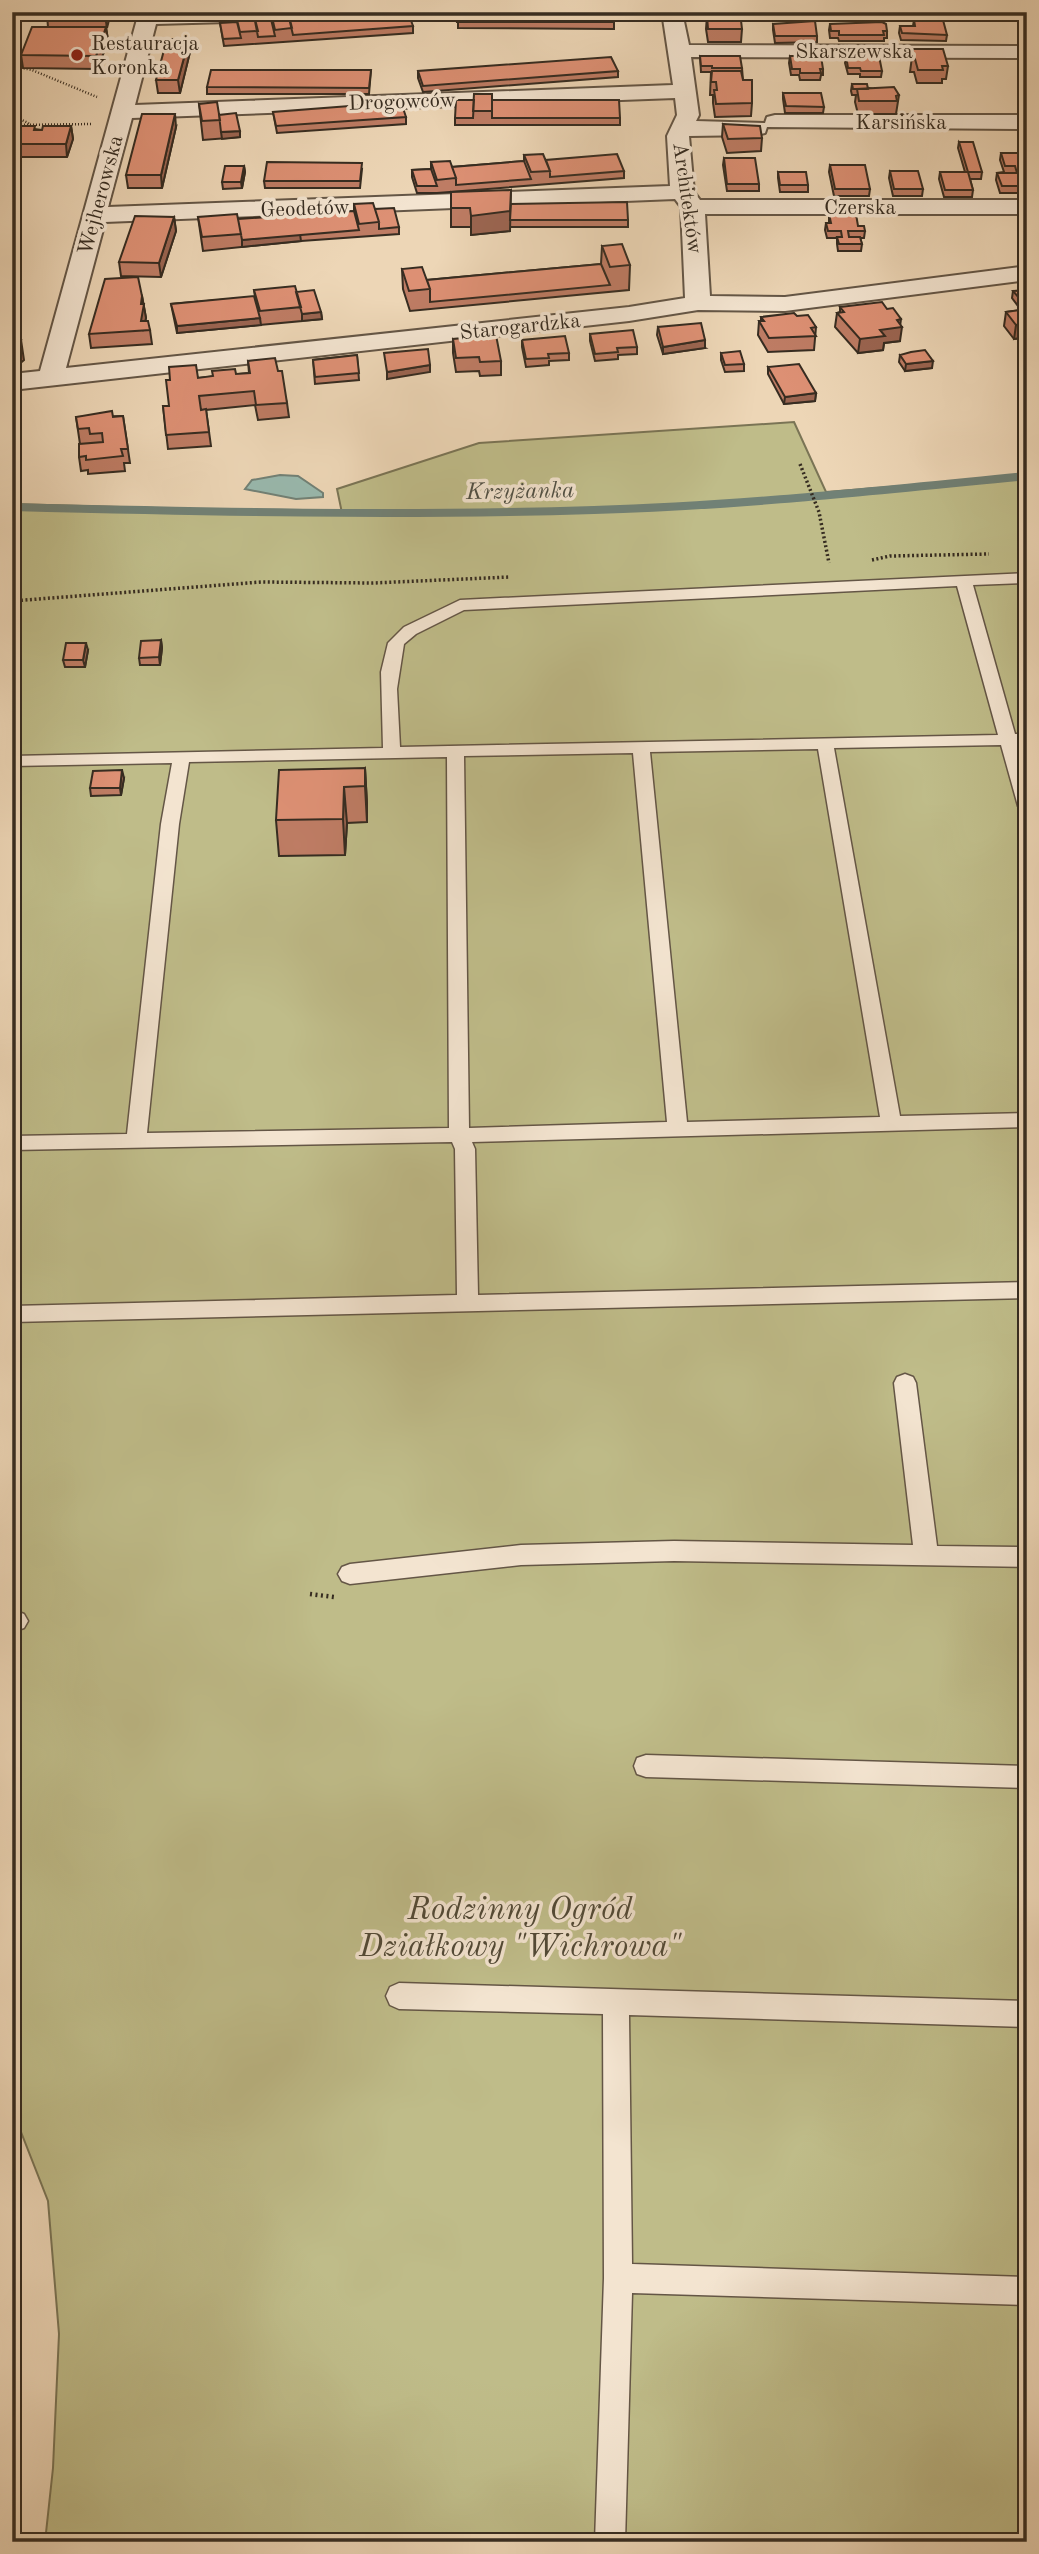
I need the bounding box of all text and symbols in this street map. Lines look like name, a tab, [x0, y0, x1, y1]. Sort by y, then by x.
place label: Restauracja Koronka	[91, 34, 199, 79]
street label: Skarszewska	[795, 42, 913, 63]
marker: Restauracja Koronka	[69, 47, 85, 63]
street label: Drogowców	[348, 90, 456, 115]
street label: Karsińska	[855, 113, 947, 134]
street label: Wejherowska	[75, 133, 128, 258]
street label: Architektów	[668, 141, 705, 255]
street label: Geodetów	[260, 197, 350, 222]
street label: Czerska	[824, 198, 896, 219]
street label: Starogardzka	[459, 311, 582, 344]
water label: Krzyżanka	[465, 479, 574, 505]
park label: Rodzinny Ogród Działkowy "Wichrowa"	[358, 1895, 682, 1964]

